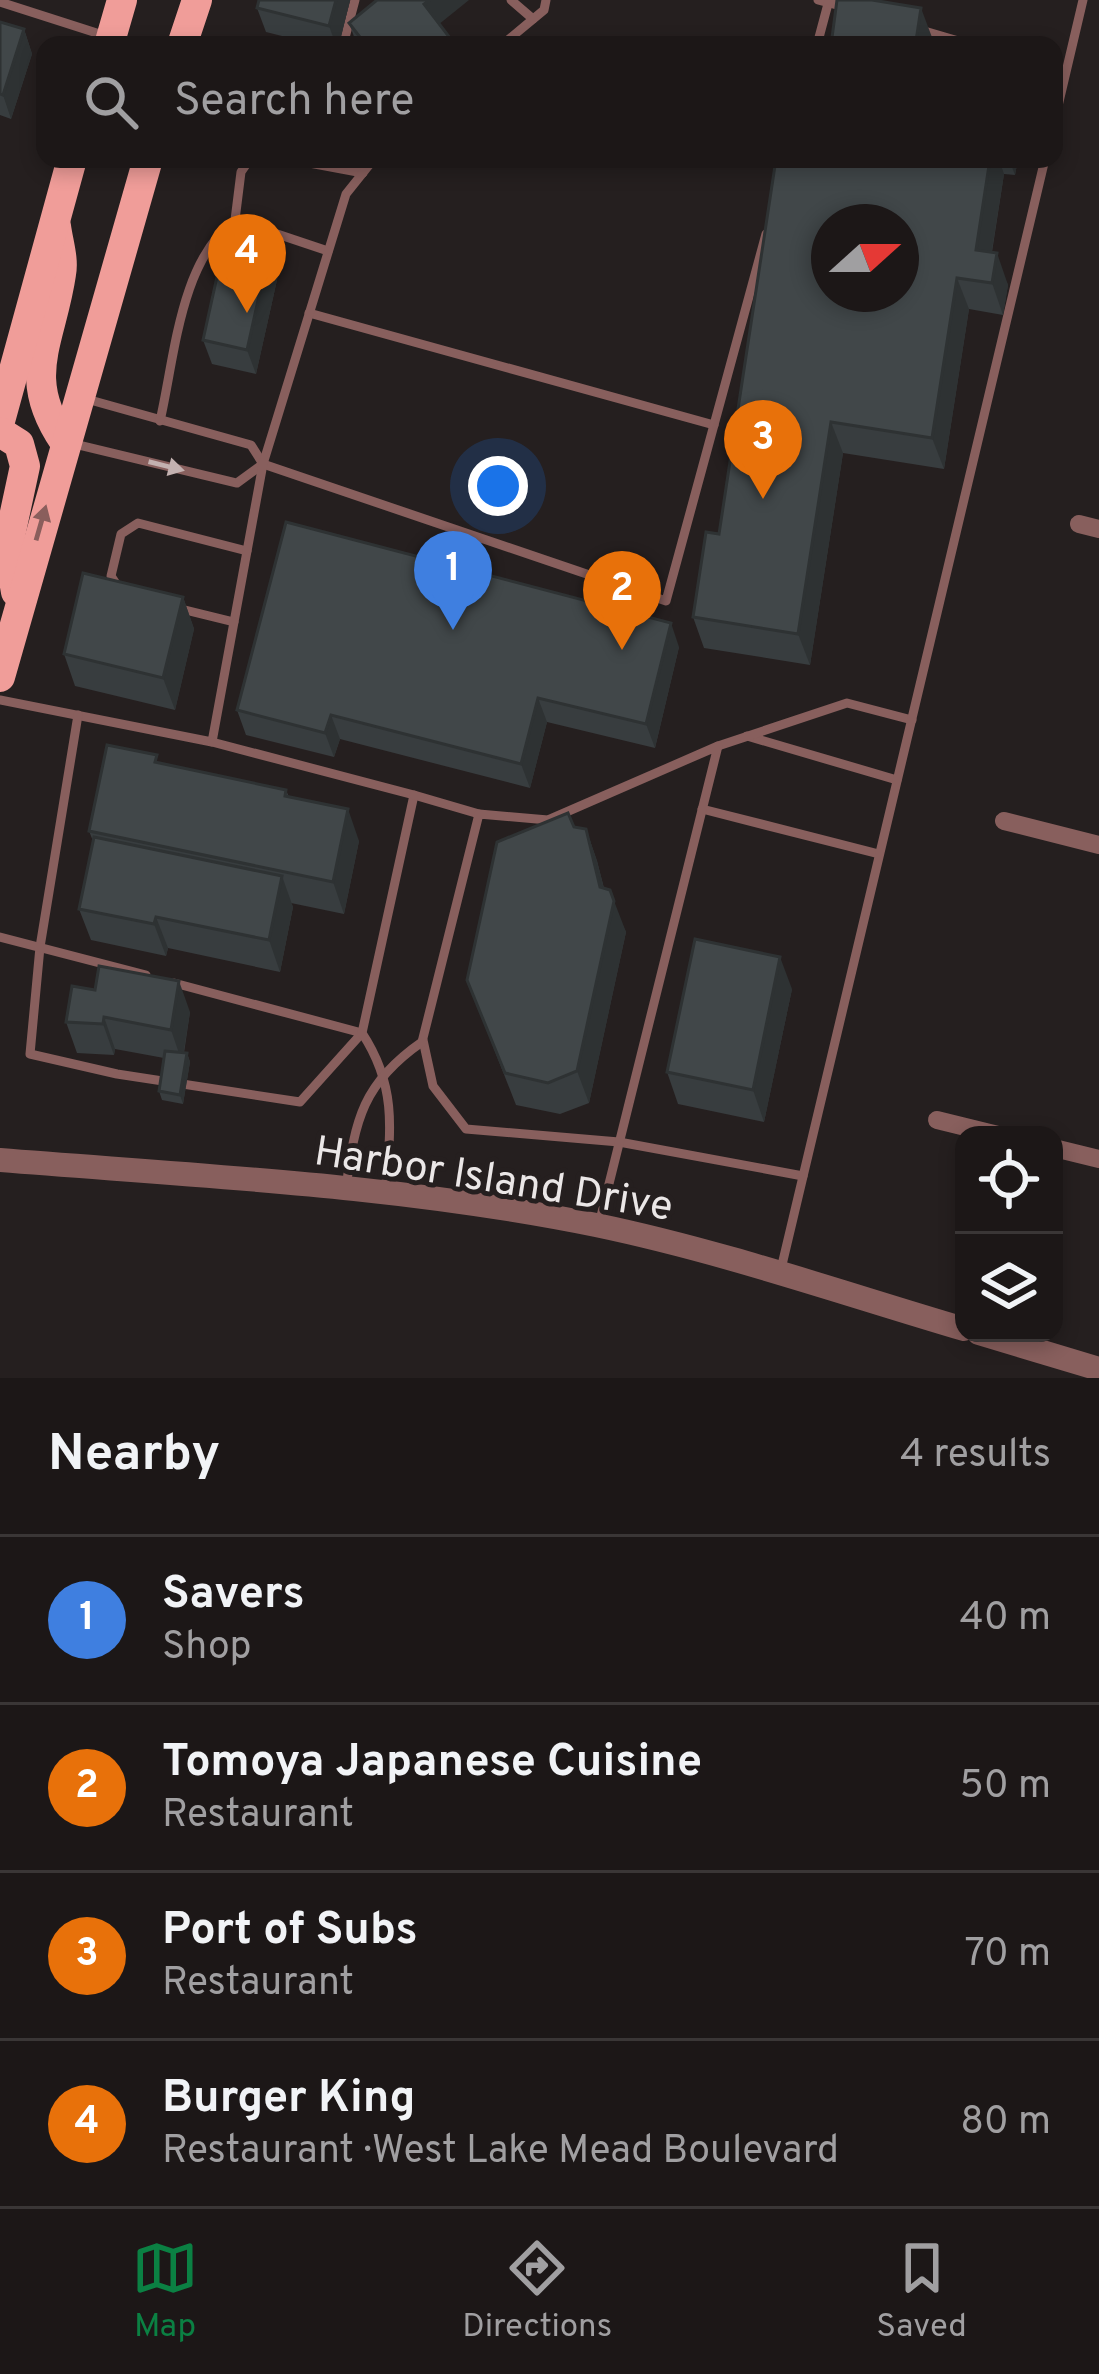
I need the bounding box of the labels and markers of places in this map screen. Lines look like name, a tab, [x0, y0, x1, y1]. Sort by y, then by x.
pin: 4	[208, 214, 286, 313]
pin: 3	[724, 400, 802, 499]
pin: 1	[414, 531, 492, 630]
pin: 2	[583, 551, 661, 650]

